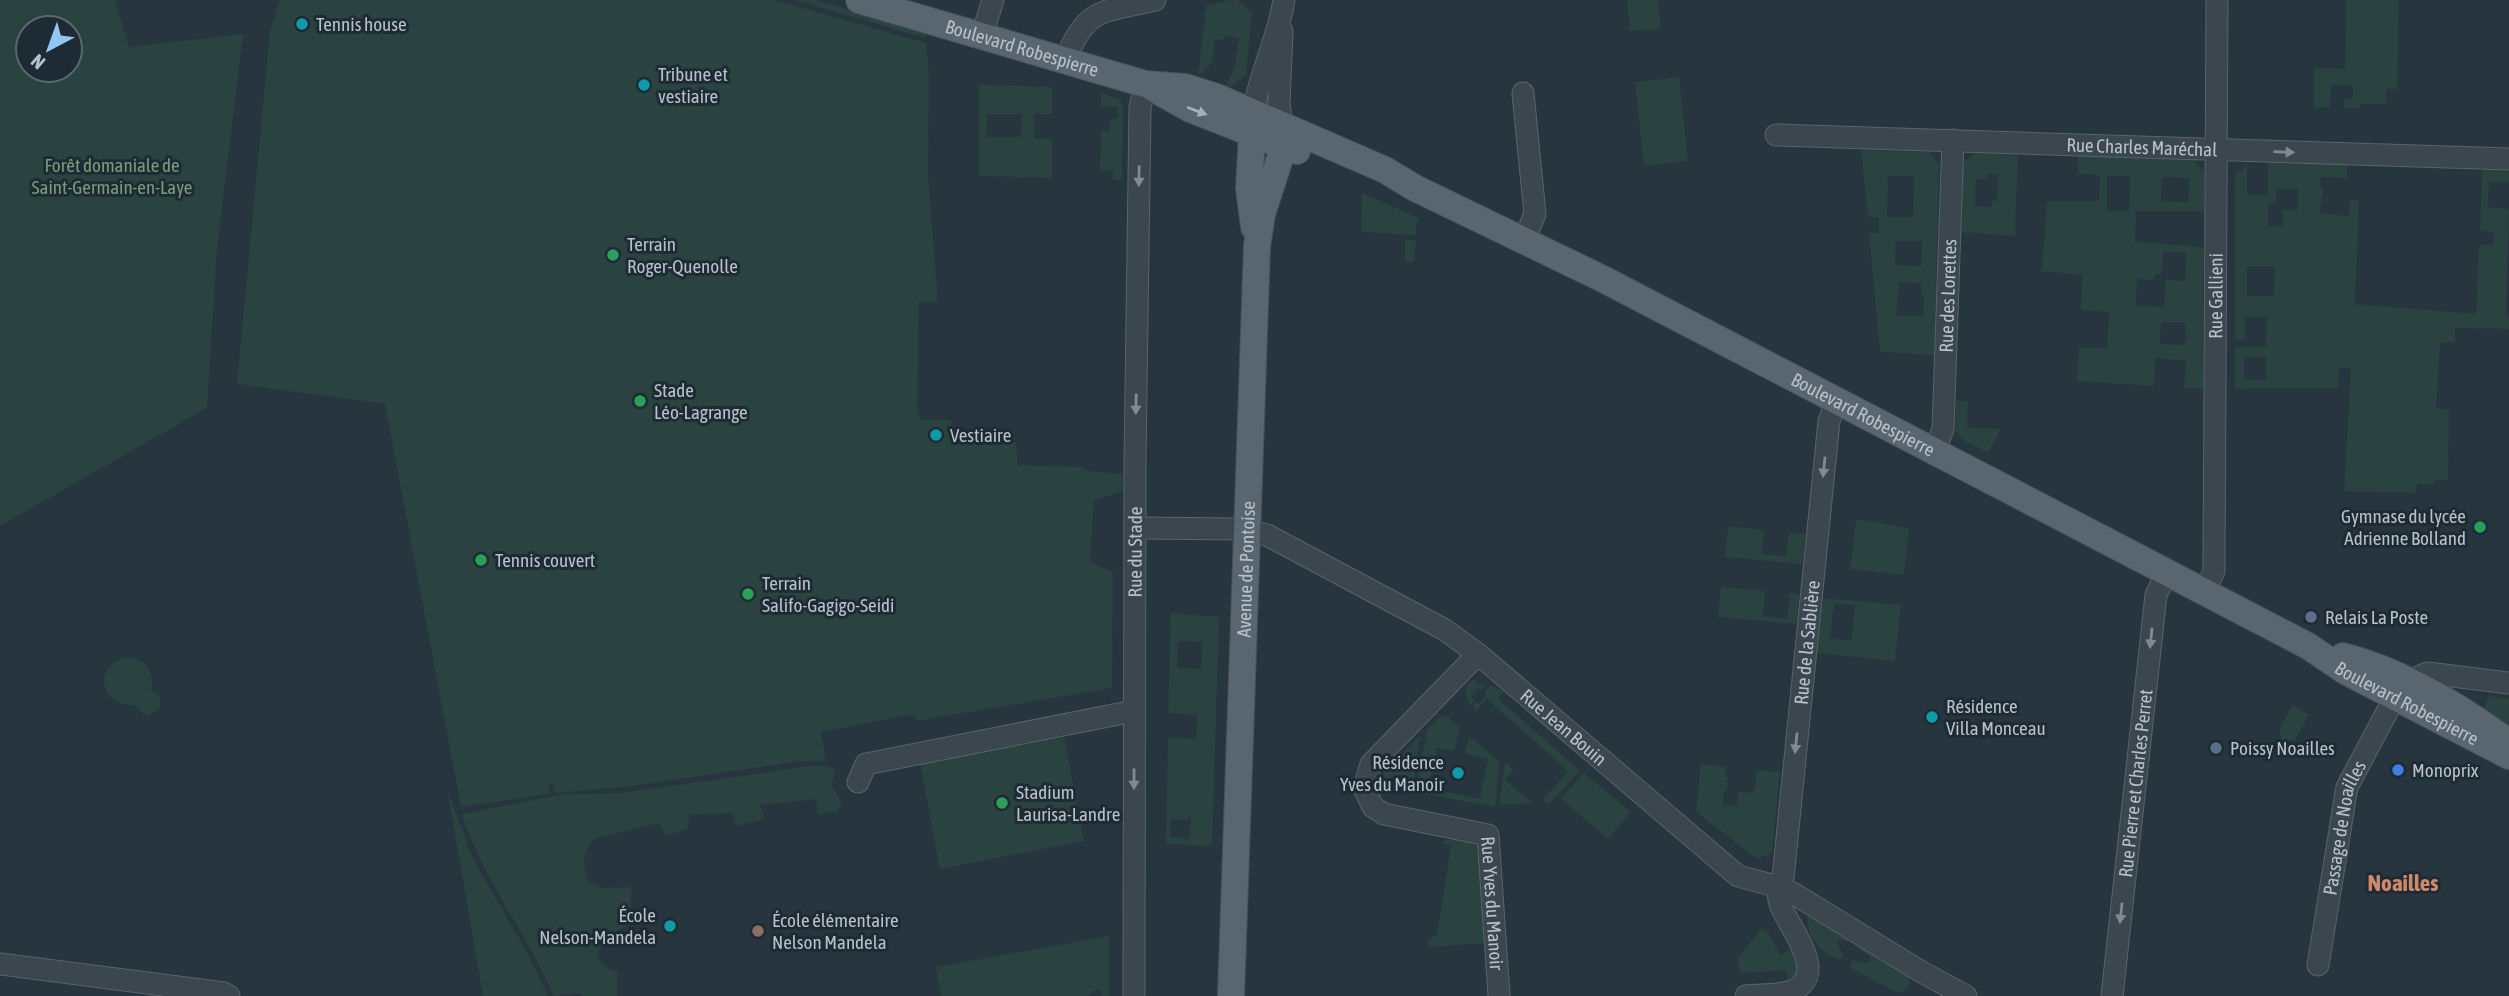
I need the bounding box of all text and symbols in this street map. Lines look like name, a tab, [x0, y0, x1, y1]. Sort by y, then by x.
place label: Tennis house	[316, 13, 407, 35]
north arrow	[14, 14, 84, 84]
street label: Boulevard Robespierre	[943, 15, 1101, 81]
marker: Tennis house	[294, 16, 310, 32]
text: N	[26, 50, 49, 74]
place label: Tribune et vestiaire	[658, 63, 728, 107]
marker: Tribune et vestiaire	[636, 77, 652, 93]
one-way arrow	[1187, 106, 1208, 117]
street label: Rue Charles Maréchal	[2066, 134, 2218, 160]
one-way arrow	[2274, 147, 2296, 158]
park label: Forêt domaniale de Saint-Germain-en-Laye	[32, 154, 192, 198]
one-way arrow	[1134, 166, 1145, 188]
place label: Terrain Roger-Quenolle	[627, 233, 738, 277]
street label: Rue des Lorettes	[1935, 238, 1961, 353]
marker: Terrain Roger-Quenolle	[605, 247, 621, 263]
street label: Rue Gallieni	[2204, 253, 2227, 339]
street label: Boulevard Robespierre	[1788, 368, 1939, 461]
place label: Stade Léo-Lagrange	[654, 379, 748, 423]
marker: Stade Léo-Lagrange	[632, 393, 648, 409]
one-way arrow	[1130, 393, 1142, 415]
place label: Vestiaire	[950, 424, 1011, 446]
marker: Vestiaire	[928, 427, 944, 443]
one-way arrow	[1818, 457, 1829, 479]
street label: Avenue de Pontoise	[1232, 501, 1259, 638]
place label: Gymnase du lycée Adrienne Bolland	[2341, 505, 2466, 549]
street label: Rue du Stade	[1124, 507, 1146, 597]
marker: Gymnase du lycée Adrienne Bolland	[2472, 519, 2488, 535]
place label: Tennis couvert	[495, 549, 595, 571]
marker: Tennis couvert	[473, 552, 489, 568]
place label: Terrain Salifo-Gagigo-Seidi	[762, 572, 894, 616]
street label: Rue de la Sablière	[1790, 579, 1824, 706]
marker: Terrain Salifo-Gagigo-Seidi	[740, 586, 756, 602]
place label: Relais La Poste	[2325, 606, 2428, 628]
marker: Relais La Poste	[2303, 609, 2319, 625]
one-way arrow	[2145, 627, 2156, 649]
street label: Boulevard Robespierre	[2331, 656, 2483, 749]
street label: Rue Jean Bouin	[1516, 684, 1611, 770]
street label: Rue Pierre et Charles Perret	[2114, 688, 2157, 879]
place label: Résidence Villa Monceau	[1946, 695, 2046, 739]
marker: Résidence Villa Monceau	[1924, 709, 1940, 725]
one-way arrow	[1791, 732, 1802, 754]
place label: Poissy Noailles	[2230, 737, 2335, 759]
marker: Poissy Noailles	[2208, 740, 2224, 756]
place label: Résidence Yves du Manoir	[1340, 751, 1444, 795]
street label: Passage de Noailles	[2319, 756, 2370, 897]
place label: Monoprix	[2412, 759, 2479, 781]
marker: Monoprix	[2390, 762, 2406, 778]
marker: Résidence Yves du Manoir	[1450, 765, 1466, 781]
one-way arrow	[1128, 769, 1140, 791]
place label: Stadium Laurisa-Landre	[1016, 781, 1120, 825]
marker: Stadium Laurisa-Landre	[994, 795, 1010, 811]
street label: Rue Yves du Manoir	[1477, 836, 1508, 971]
district label: Noailles	[2368, 870, 2438, 896]
one-way arrow	[2115, 902, 2126, 924]
place label: École Nelson-Mandela	[539, 904, 656, 948]
place label: École élémentaire Nelson Mandela	[772, 909, 899, 953]
marker: École Nelson-Mandela	[662, 918, 678, 934]
marker: École élémentaire Nelson Mandela	[750, 923, 766, 939]

